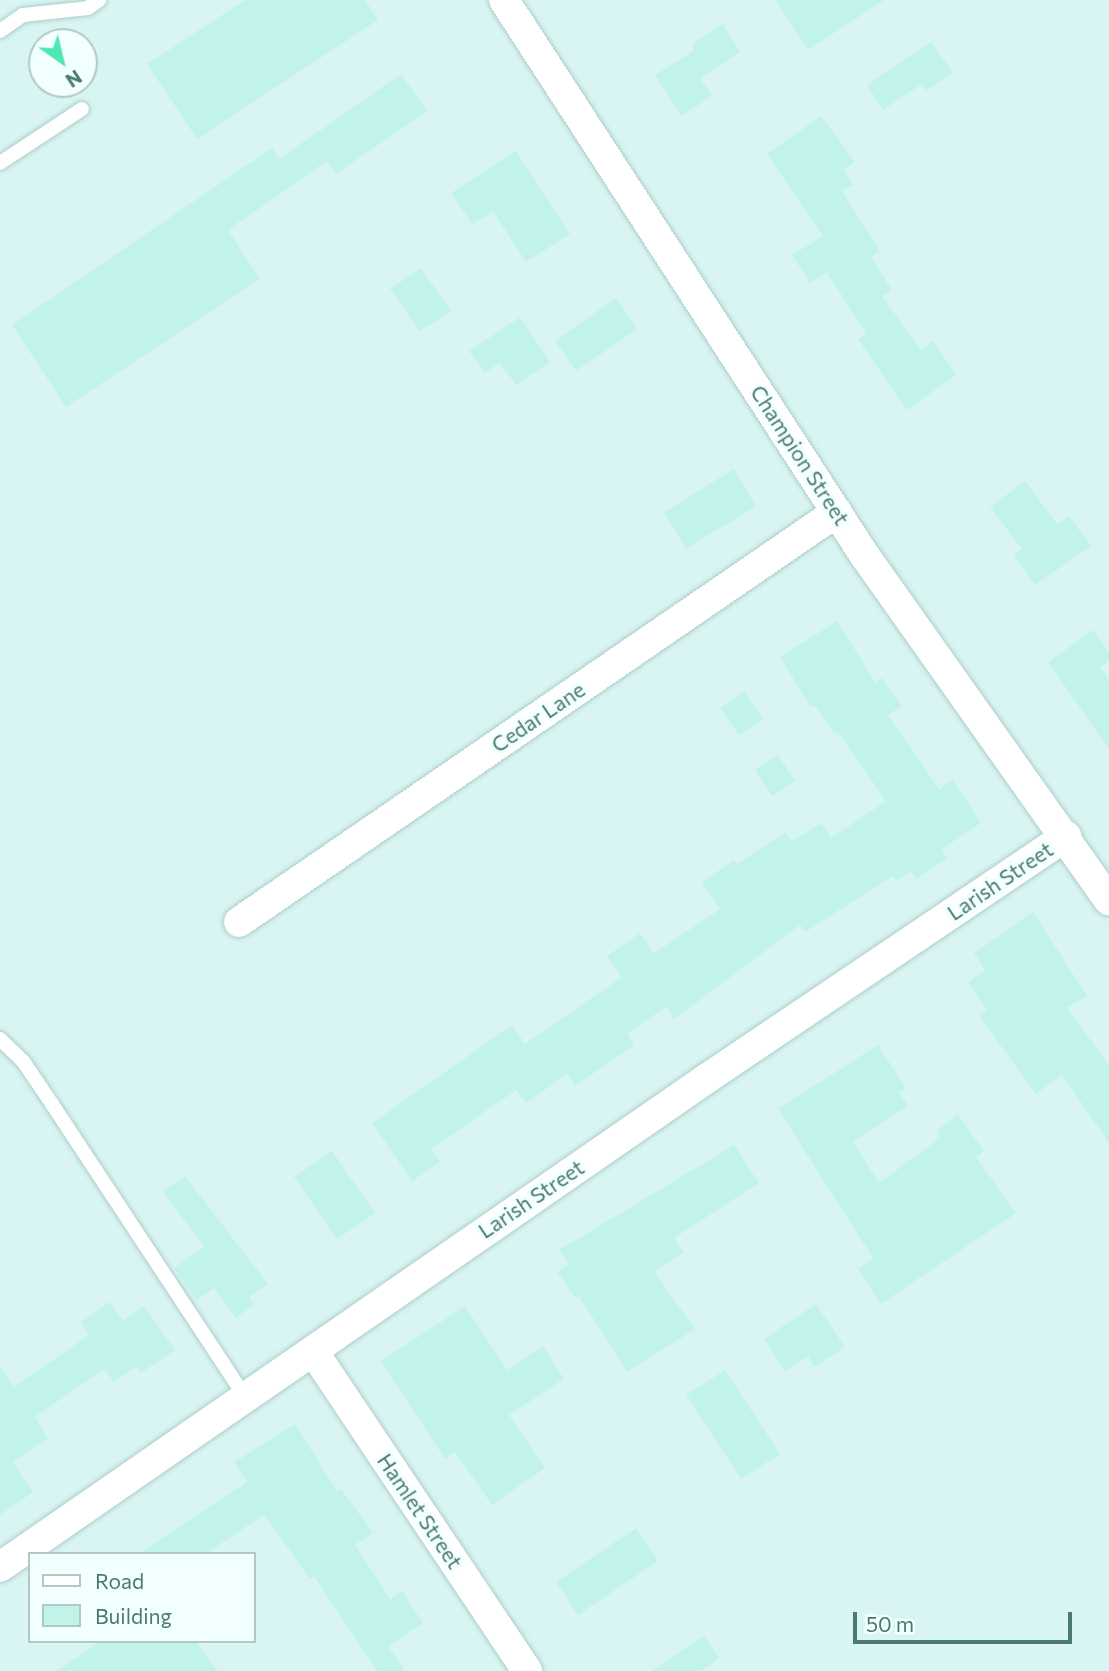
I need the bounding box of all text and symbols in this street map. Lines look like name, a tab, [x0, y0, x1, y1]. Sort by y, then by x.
north arrow	[28, 28, 98, 98]
text: N	[62, 66, 86, 93]
street label: Champion Street	[745, 380, 855, 530]
street label: Cedar Lane	[487, 677, 589, 757]
street label: Larish Street	[942, 837, 1058, 925]
street label: Larish Street	[473, 1155, 589, 1243]
street label: Hamlet Street	[372, 1449, 468, 1573]
legend	[28, 1552, 256, 1643]
text: Road	[95, 1568, 144, 1593]
scale bar	[857, 1598, 1076, 1642]
text: Building	[95, 1603, 172, 1628]
text: 50 m	[866, 1611, 914, 1636]

